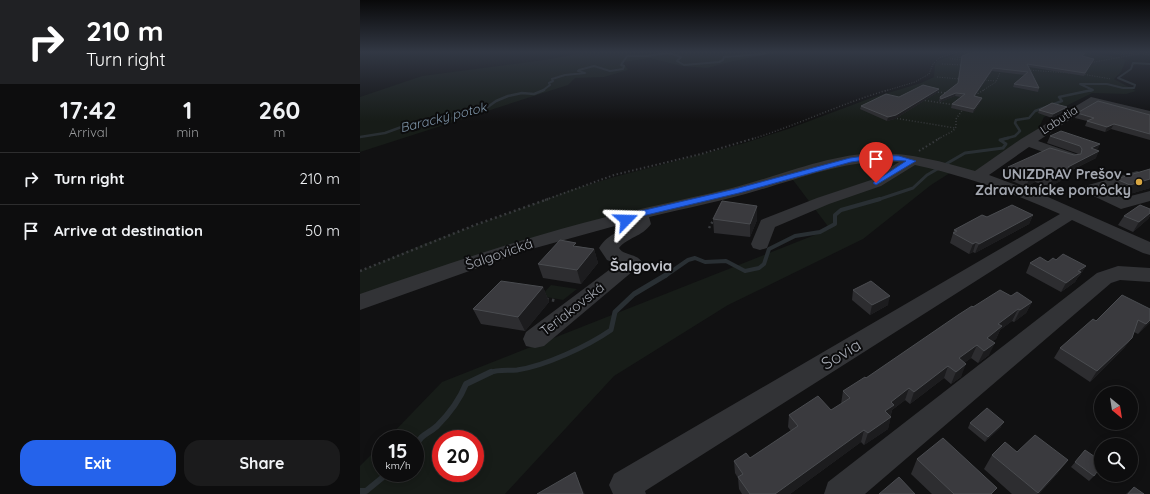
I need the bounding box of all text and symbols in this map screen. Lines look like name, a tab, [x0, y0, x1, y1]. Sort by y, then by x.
text: 210 m	[86, 13, 164, 48]
icon: right	[20, 16, 72, 68]
text: Turn right	[86, 48, 166, 71]
text: 17:42	[60, 95, 117, 125]
text: 1	[183, 95, 192, 125]
text: 260	[258, 95, 300, 125]
water label: Baracký potok	[398, 98, 489, 135]
street label: Labutia	[1037, 102, 1080, 137]
text: Arrival	[69, 124, 108, 140]
text: min	[177, 124, 199, 140]
text: m	[273, 124, 285, 140]
pin	[859, 142, 893, 183]
icon: arrive	[865, 148, 887, 170]
place label: UNIZDRAV Prešov - Zdravotnícke pomôcky	[975, 165, 1131, 199]
icon: right	[20, 168, 42, 190]
text: Turn right	[54, 169, 125, 188]
text: 210 m	[299, 169, 340, 188]
marker: UNIZDRAV Prešov - Zdravotnícke pomôcky	[1134, 177, 1144, 187]
position arrow	[605, 199, 647, 241]
icon: arrive	[20, 220, 42, 242]
text: Arrive at destination	[54, 221, 203, 240]
text: 50 m	[305, 221, 340, 240]
street label: Šalgovická	[463, 234, 535, 274]
district label: Šalgovia	[610, 256, 672, 275]
street label: Teriakovská	[536, 278, 608, 340]
street label: Sovia	[817, 334, 864, 374]
north arrow	[1094, 386, 1138, 430]
map controls	[1094, 386, 1138, 482]
speed limit sign: 20	[432, 430, 484, 482]
text: 15	[388, 438, 408, 463]
button: search	[1094, 438, 1138, 482]
button: Exit	[20, 440, 176, 486]
button: Share	[184, 440, 340, 486]
text: km/h	[385, 459, 411, 472]

